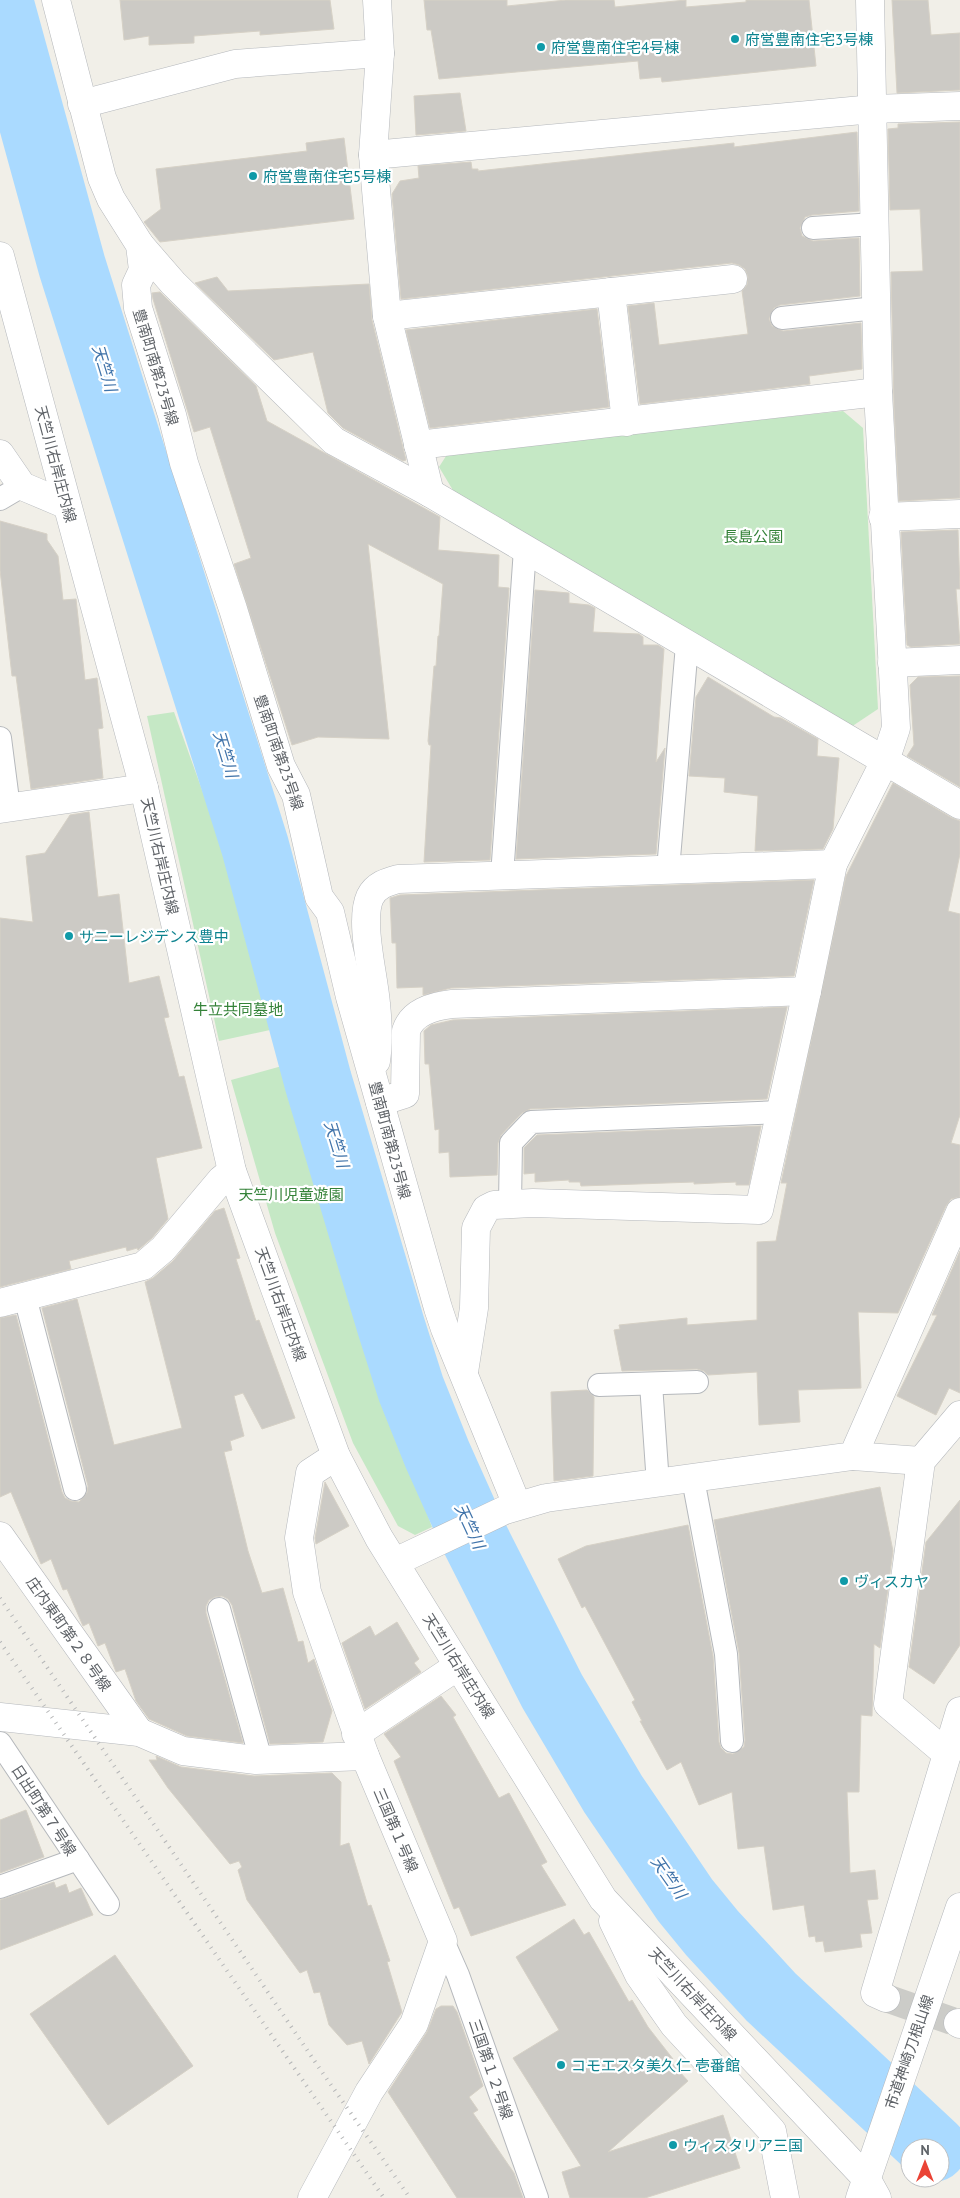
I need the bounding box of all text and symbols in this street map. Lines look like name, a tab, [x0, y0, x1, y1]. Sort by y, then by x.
place label: 府営豊南住宅3号棟	[745, 30, 873, 49]
marker: 府営豊南住宅3号棟	[729, 33, 741, 45]
place label: 府営豊南住宅4号棟	[551, 38, 679, 57]
marker: 府営豊南住宅4号棟	[535, 41, 547, 53]
place label: 府営豊南住宅5号棟	[263, 167, 391, 186]
marker: 府営豊南住宅5号棟	[247, 170, 259, 182]
street label: 豊南町南第23号線	[129, 306, 183, 428]
water label: 天竺川	[88, 342, 122, 396]
street label: 天竺川右岸庄内線	[31, 404, 81, 524]
park label: 長島公園	[723, 527, 783, 546]
street label: 豊南町南第23号線	[250, 692, 308, 812]
water label: 天竺川	[209, 728, 243, 782]
street label: 天竺川右岸庄内線	[137, 795, 183, 917]
place label: サニーレジデンス豊中	[79, 927, 229, 946]
marker: サニーレジデンス豊中	[63, 930, 75, 942]
park label: 牛立共同墓地	[193, 1000, 283, 1019]
street label: 豊南町南第23号線	[365, 1079, 415, 1201]
water label: 天竺川	[320, 1118, 354, 1172]
park label: 天竺川児童遊園	[238, 1185, 344, 1204]
street label: 天竺川右岸庄内線	[252, 1244, 310, 1364]
water label: 天竺川	[451, 1500, 490, 1554]
place label: ヴィスカヤ	[854, 1572, 929, 1591]
street label: 庄内東町第２８号線	[22, 1573, 116, 1695]
marker: ヴィスカヤ	[838, 1575, 850, 1587]
street label: 天竺川右岸庄内線	[419, 1610, 499, 1722]
street label: 日出町第７号線	[7, 1761, 81, 1859]
street label: 三国第１号線	[370, 1785, 422, 1875]
water label: 天竺川	[647, 1852, 692, 1904]
street label: 天竺川右岸庄内線	[645, 1944, 741, 2044]
street label: 市道神崎刀根山線	[880, 1992, 938, 2112]
street label: 三国第１２号線	[465, 2016, 517, 2122]
place label: コモエスタ美久仁 壱番館	[571, 2056, 740, 2075]
marker: コモエスタ美久仁 壱番館	[555, 2059, 567, 2071]
place label: ウィスタリア三国	[683, 2136, 803, 2155]
north arrow	[900, 2138, 950, 2188]
marker: ウィスタリア三国	[667, 2139, 679, 2151]
text: N	[920, 2141, 930, 2159]

